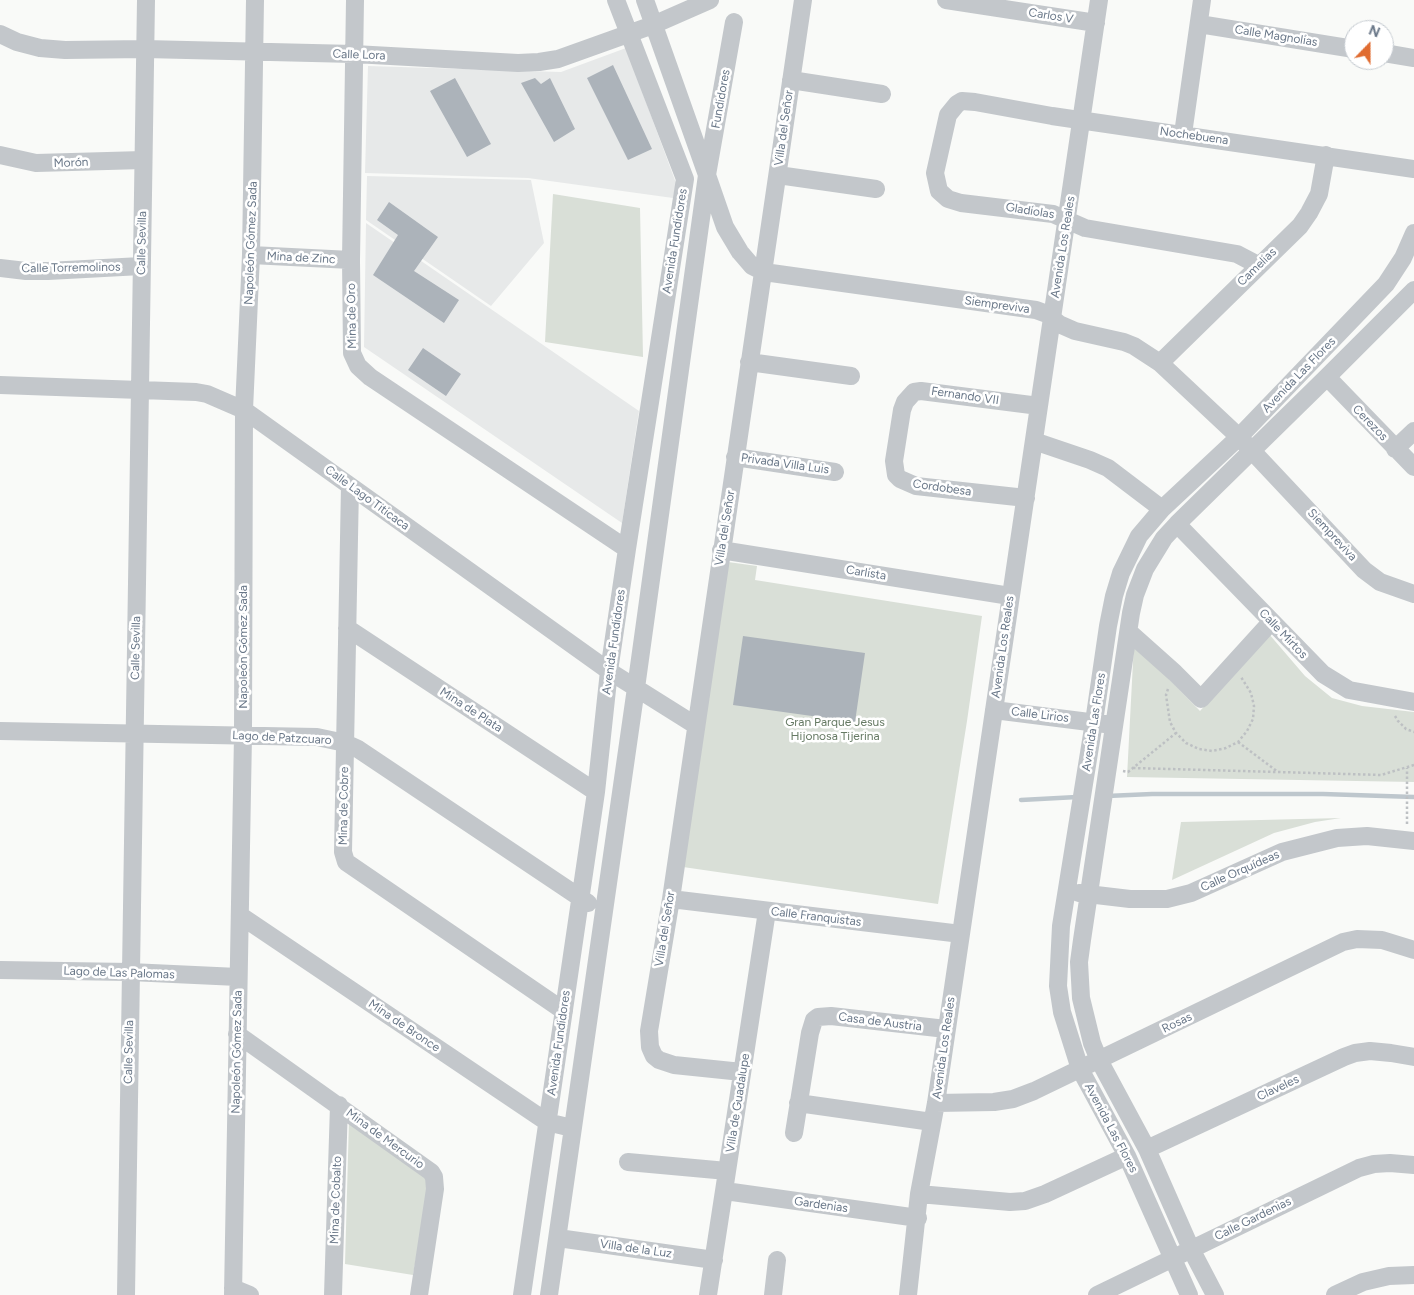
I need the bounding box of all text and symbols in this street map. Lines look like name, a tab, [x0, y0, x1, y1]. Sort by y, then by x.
street label: Carlos V	[1028, 5, 1074, 27]
north arrow	[1344, 20, 1394, 70]
street label: Calle Magnolias	[1234, 22, 1318, 50]
text: N	[1366, 22, 1383, 41]
street label: Calle Lora	[332, 47, 386, 63]
street label: Fundidores	[709, 68, 733, 130]
street label: Villa del Señor	[772, 89, 796, 167]
street label: Nochebuena	[1159, 124, 1229, 148]
street label: Morón	[53, 155, 89, 171]
street label: Napoleón Gómez Sada	[242, 181, 260, 305]
street label: Avenida Fundidores	[660, 188, 690, 294]
street label: Avenida Los Reales	[1048, 195, 1078, 299]
street label: Gladiolas	[1005, 200, 1055, 222]
street label: Calle Sevilla	[134, 211, 150, 275]
street label: Camelias	[1234, 245, 1280, 289]
street label: Mina de Zinc	[266, 249, 336, 267]
street label: Calle Torremolinos	[21, 260, 121, 276]
street label: Mina de Oro	[344, 283, 360, 349]
street label: Siempreviva	[963, 293, 1031, 317]
street label: Avenida Las Flores	[1259, 334, 1339, 416]
street label: Fernando VII	[930, 384, 1000, 408]
street label: Cerezos	[1349, 402, 1391, 444]
street label: Privada Villa Luis	[740, 451, 830, 477]
street label: Calle Lago Titicaca	[322, 463, 412, 533]
street label: Cordobesa	[912, 477, 972, 499]
street label: Villa del Señor	[712, 489, 738, 567]
street label: Siempreviva	[1304, 506, 1360, 564]
street label: Carlista	[845, 563, 887, 583]
street label: Napoleón Gómez Sada	[236, 585, 250, 709]
street label: Avenida Fundidores	[599, 588, 629, 696]
street label: Avenida Los Reales	[989, 595, 1017, 699]
street label: Calle Mirtos	[1256, 606, 1310, 662]
street label: Calle Sevilla	[128, 616, 144, 680]
street label: Avenida Las Flores	[1079, 672, 1109, 772]
street label: Mina de Plata	[437, 684, 505, 736]
street label: Calle Lirios	[1010, 704, 1070, 726]
park label: Gran Parque Jesus Hijonosa Tijerina	[785, 715, 885, 743]
street label: Lago de Patzcuaro	[232, 728, 332, 748]
street label: Mina de Cobre	[336, 767, 352, 845]
street label: Calle Orquídeas	[1198, 847, 1282, 895]
street label: Villa del Señor	[652, 890, 678, 968]
street label: Calle Franquistas	[770, 904, 862, 930]
street label: Lago de Las Palomas	[63, 964, 175, 982]
street label: Avenida Fundidores	[544, 989, 574, 1097]
street label: Napoleón Gómez Sada	[229, 990, 245, 1114]
street label: Avenida Los Reales	[930, 996, 958, 1100]
street label: Mina de Bronce	[365, 997, 443, 1055]
street label: Casa de Austria	[837, 1010, 923, 1034]
street label: Rosas	[1160, 1010, 1194, 1036]
street label: Calle Sevilla	[121, 1020, 137, 1084]
street label: Villa de Guadalupe	[723, 1052, 753, 1154]
street label: Claveles	[1255, 1072, 1301, 1104]
street label: Avenida Las Flores	[1081, 1081, 1141, 1175]
street label: Mina de Mercurio	[343, 1106, 427, 1172]
street label: Mina de Cobalto	[327, 1156, 345, 1244]
street label: Gardenias	[793, 1194, 849, 1216]
street label: Calle Gardenias	[1212, 1194, 1294, 1244]
street label: Villa de la Luz	[599, 1237, 673, 1261]

